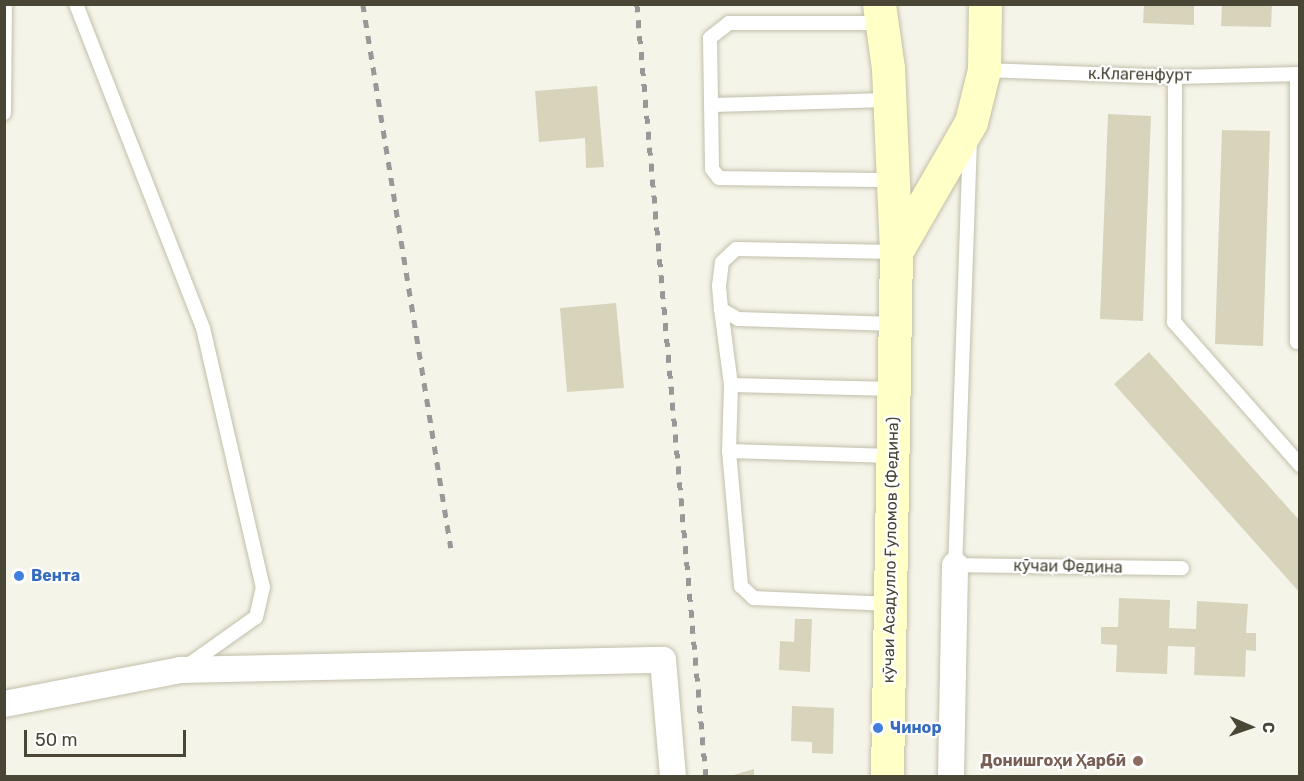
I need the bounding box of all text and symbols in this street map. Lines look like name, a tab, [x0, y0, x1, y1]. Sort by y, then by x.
street label: к.Клагенфурт	[1088, 64, 1192, 86]
street label: кӯчаи Асадулло Ғуломов (Федина)	[879, 417, 903, 683]
street label: кӯчаи Федина	[1013, 556, 1123, 578]
place label: Вента	[31, 566, 80, 586]
marker: Вента	[12, 569, 26, 583]
north arrow	[1220, 697, 1280, 757]
scale bar	[27, 718, 189, 756]
place label: Чинор	[890, 718, 941, 738]
marker: Чинор	[871, 721, 885, 735]
text: С	[1259, 722, 1278, 734]
text: 50 m	[35, 729, 78, 751]
place label: Донишгоҳи Ҳарбӣ	[980, 751, 1126, 771]
marker: Донишгоҳи Ҳарбӣ	[1131, 754, 1145, 768]

